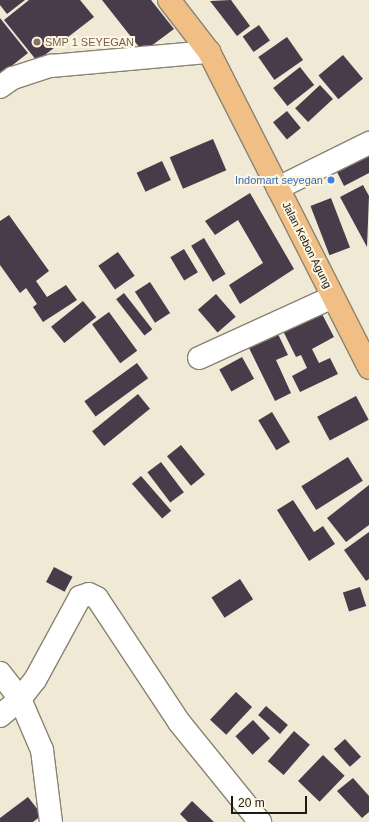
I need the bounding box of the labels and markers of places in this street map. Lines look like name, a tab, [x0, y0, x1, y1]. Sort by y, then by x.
place label: SMP 1 SEYEGAN	[45, 35, 134, 49]
marker: SMP 1 SEYEGAN	[32, 37, 42, 47]
place label: Indomart seyegan	[235, 173, 323, 187]
marker: Indomart seyegan	[326, 175, 336, 185]

